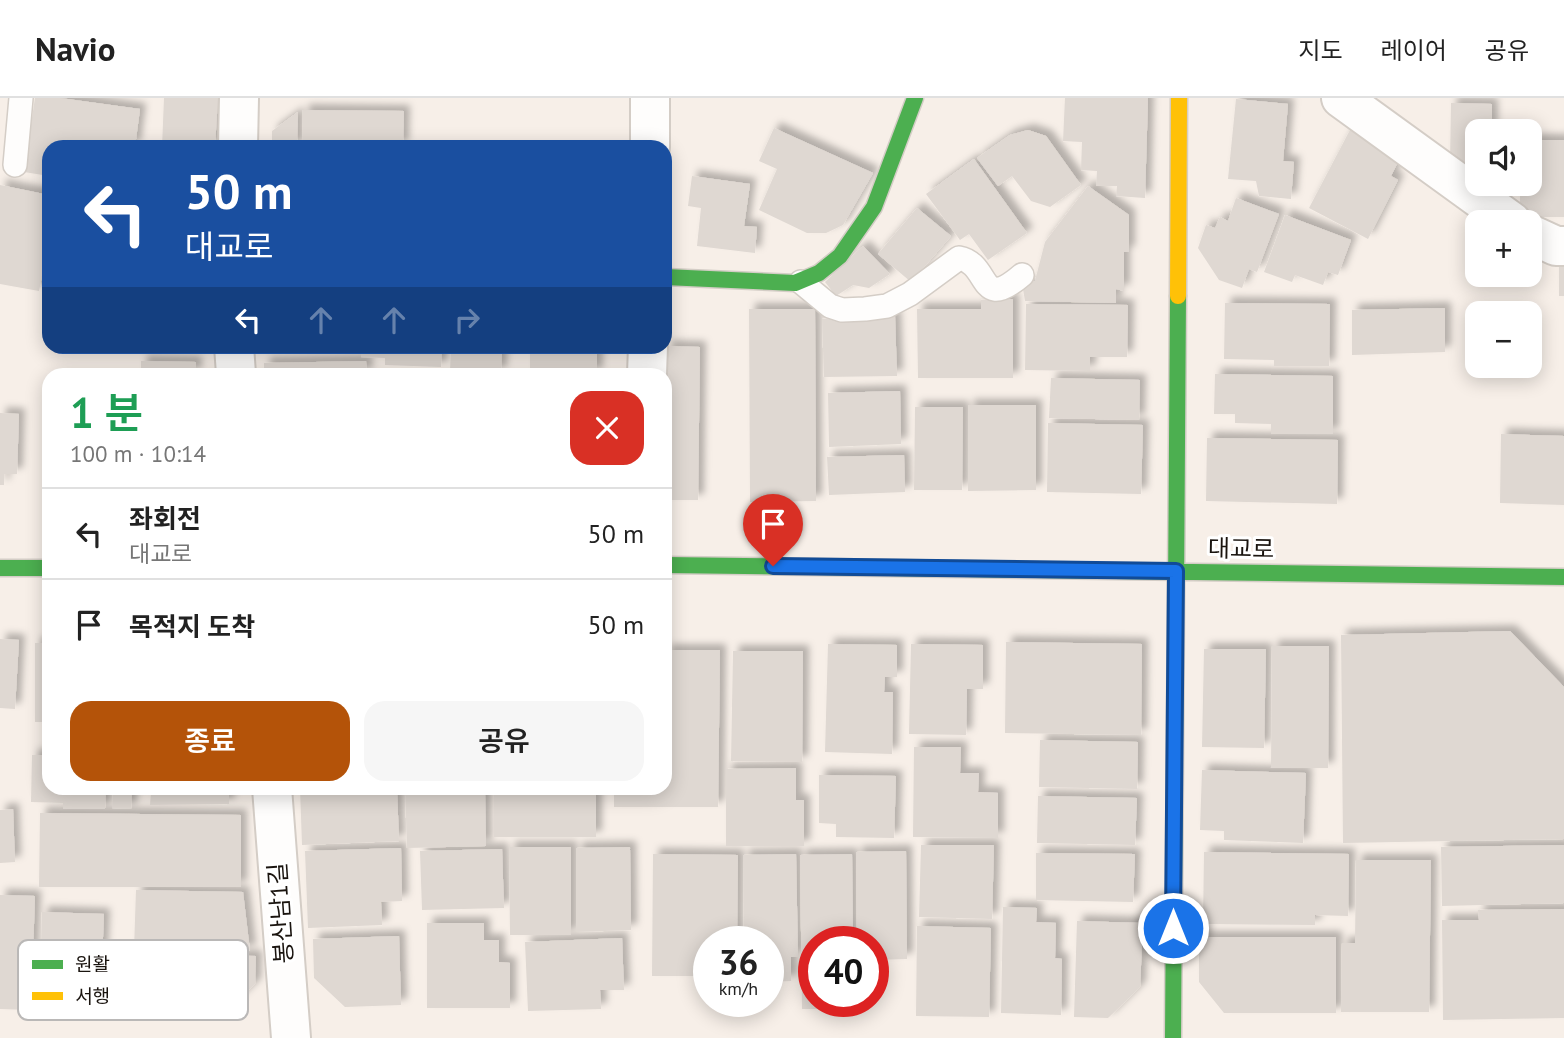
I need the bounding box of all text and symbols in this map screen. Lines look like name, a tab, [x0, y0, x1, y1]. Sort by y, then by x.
text: Navio	[35, 27, 115, 70]
text: 지도	[1298, 35, 1343, 66]
text: 레이어	[1381, 35, 1447, 66]
text: 공유	[1485, 35, 1529, 66]
map controls	[1465, 119, 1542, 378]
button: sound	[1465, 119, 1542, 196]
text: 50 m	[185, 159, 292, 223]
icon: left	[70, 168, 161, 259]
button: +	[1465, 210, 1542, 287]
text: 대교로	[185, 225, 273, 267]
icon: left	[229, 301, 267, 339]
icon: ahead	[302, 301, 340, 339]
icon: ahead	[375, 301, 413, 339]
icon: right	[448, 301, 486, 339]
button: −	[1465, 301, 1542, 378]
text: 1 분	[70, 385, 143, 440]
button: close	[570, 391, 644, 465]
text: 100 m · 10:14	[70, 439, 206, 468]
pin	[743, 494, 803, 566]
text: 좌회전	[129, 502, 201, 535]
icon: arrive	[754, 505, 792, 543]
icon: left	[70, 515, 108, 553]
text: 50 m	[588, 517, 644, 550]
street label: 대교로	[1208, 532, 1274, 565]
text: 대교로	[129, 539, 192, 568]
icon: arrive	[70, 606, 108, 644]
text: 50 m	[588, 608, 644, 641]
text: 목적지 도착	[129, 610, 255, 643]
button: 종료	[70, 701, 350, 781]
button: 공유	[364, 701, 644, 781]
street label: 봉산남1길	[262, 861, 300, 965]
position arrow	[1136, 891, 1210, 965]
speed limit sign: 40	[798, 926, 889, 1017]
text: 36	[719, 939, 758, 985]
legend	[18, 940, 248, 1020]
text: 원활	[75, 952, 110, 976]
text: km/h	[719, 977, 758, 1000]
text: 서행	[75, 984, 110, 1008]

